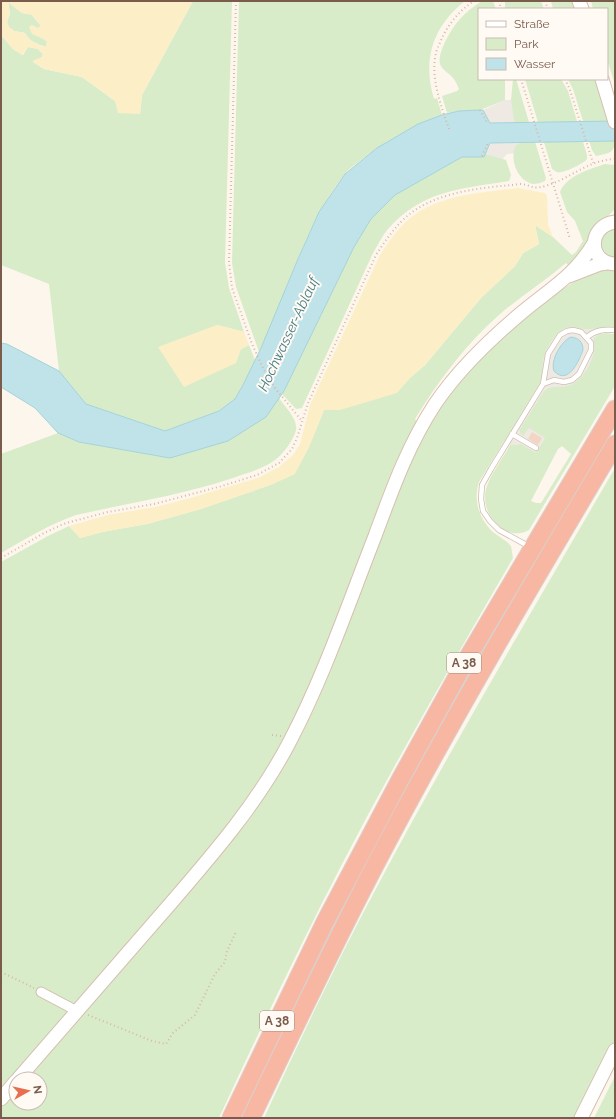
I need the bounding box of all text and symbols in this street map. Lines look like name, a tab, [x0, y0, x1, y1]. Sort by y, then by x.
legend	[478, 8, 608, 80]
text: Straße	[514, 17, 550, 31]
text: Park	[514, 37, 539, 51]
text: Wasser	[514, 57, 556, 71]
water label: Hochwasser-Ablauf	[255, 272, 323, 394]
road number: A 38	[447, 653, 481, 673]
road number: A 38	[260, 1011, 294, 1031]
north arrow	[8, 1071, 48, 1111]
text: N	[30, 1085, 44, 1095]

